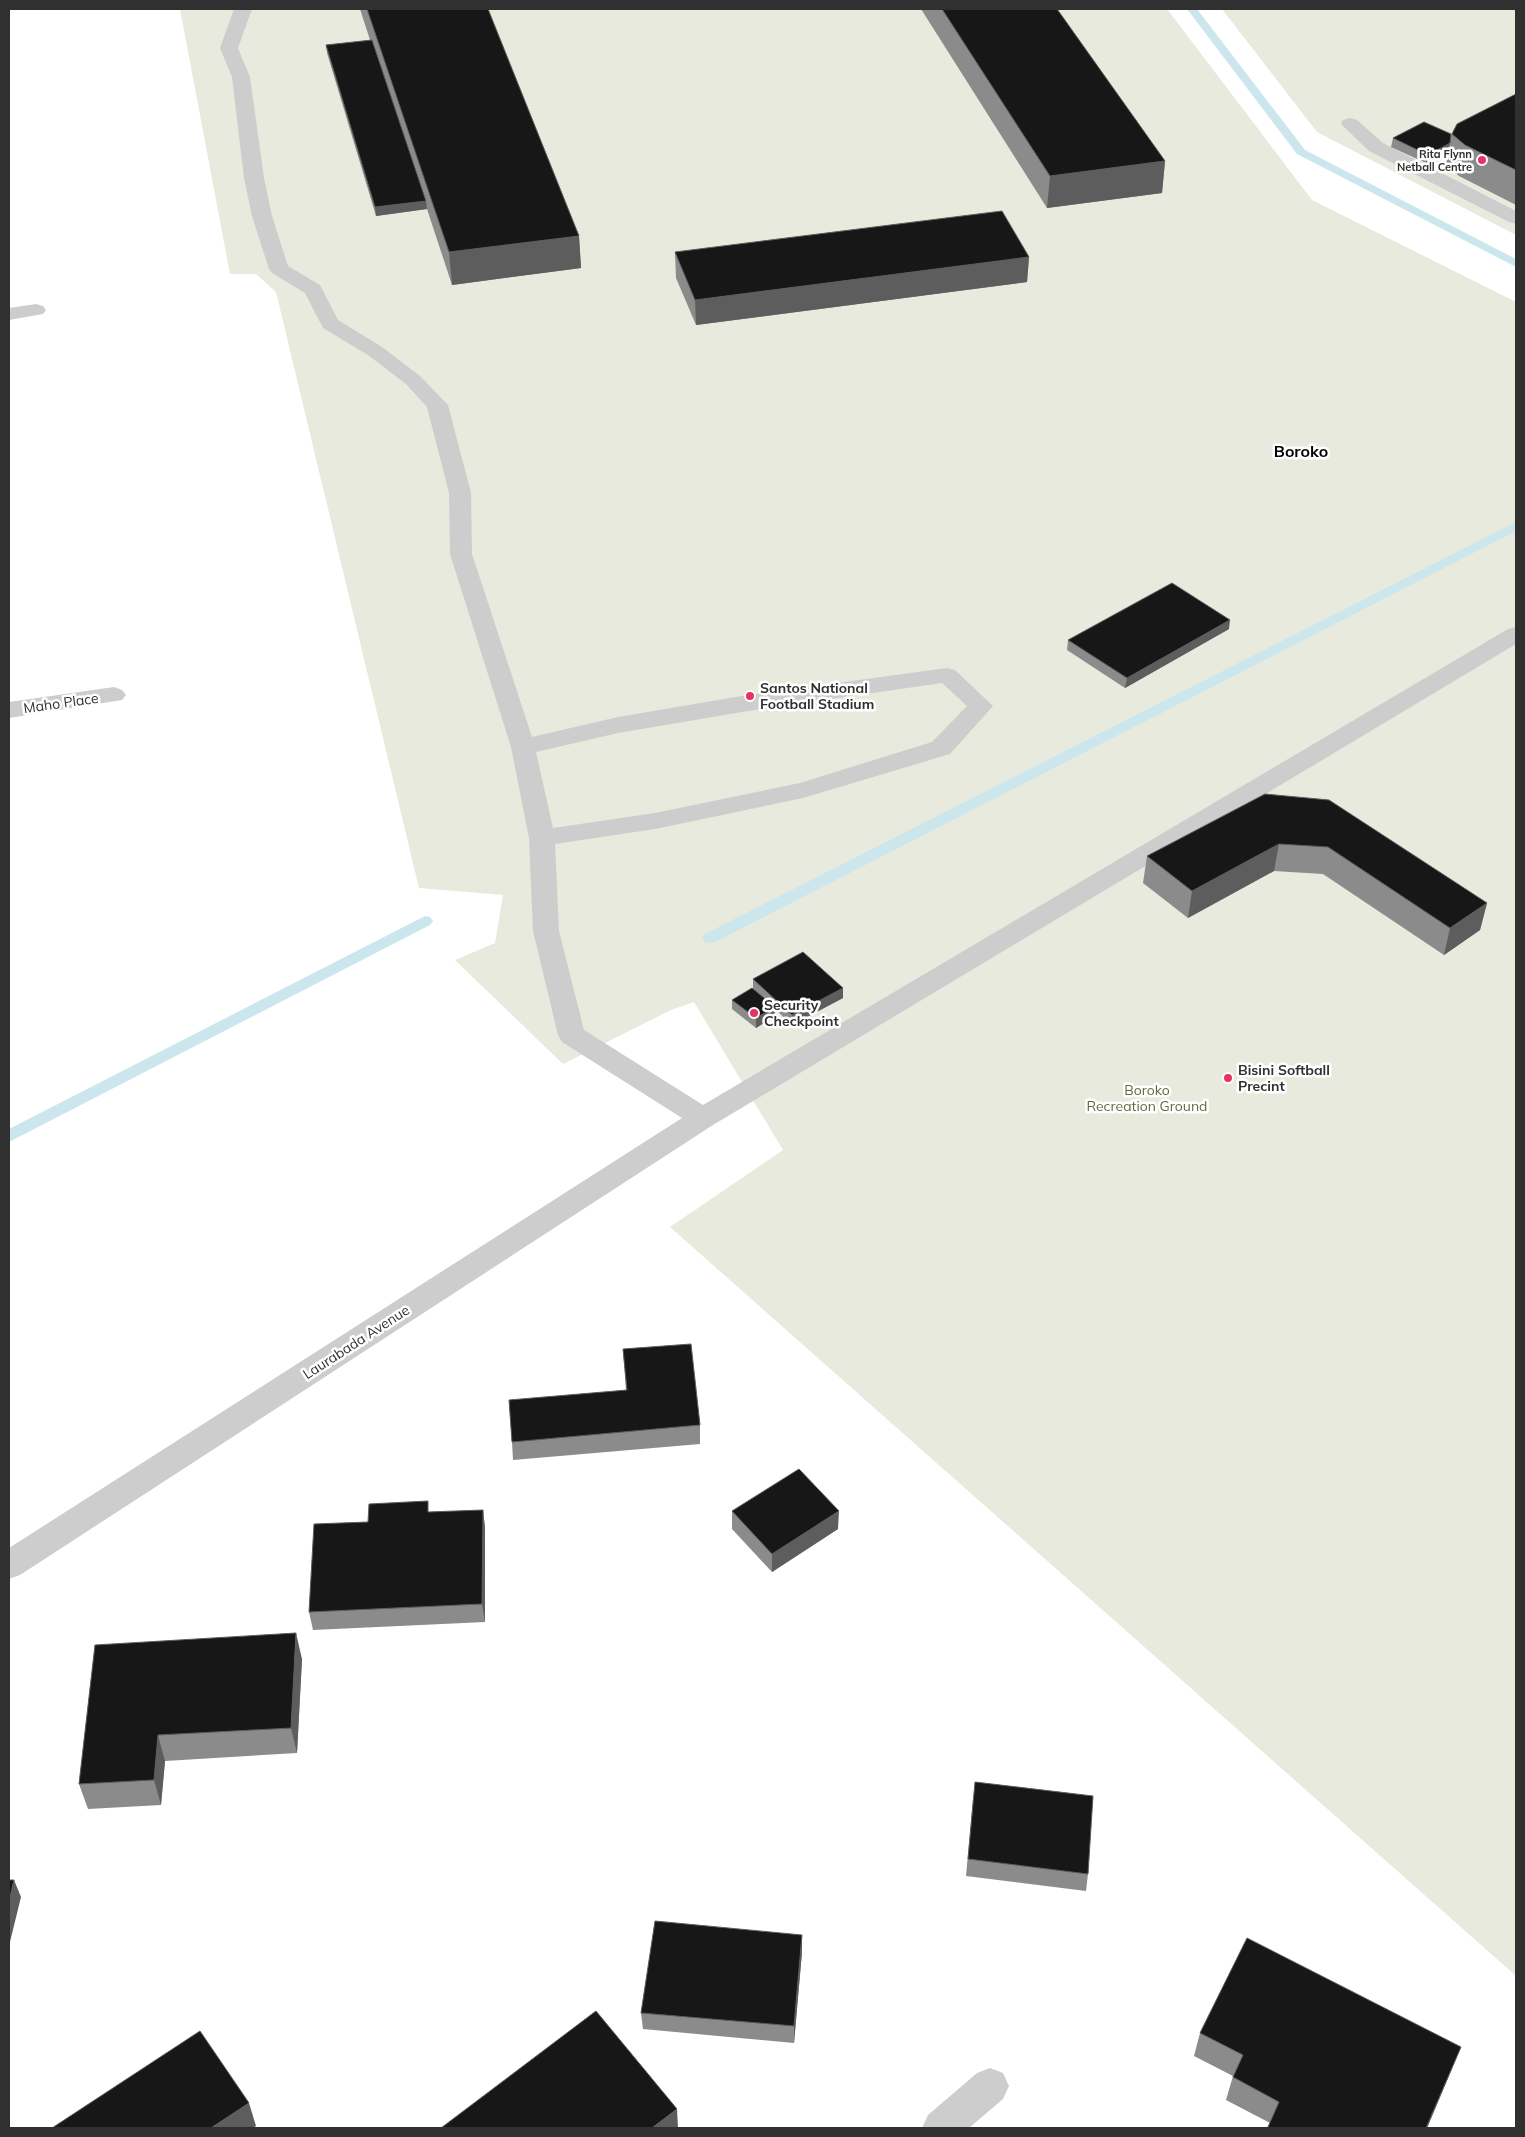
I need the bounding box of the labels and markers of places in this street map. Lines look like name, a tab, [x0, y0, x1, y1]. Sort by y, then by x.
place label: Rita Flynn Netball Centre	[1397, 147, 1472, 174]
marker: Rita Flynn Netball Centre	[1476, 154, 1488, 166]
place label: Santos National Football Stadium	[760, 679, 874, 713]
marker: Santos National Football Stadium	[744, 690, 756, 702]
place label: Security Checkpoint	[764, 996, 840, 1030]
marker: Security Checkpoint	[748, 1007, 760, 1019]
place label: Bisini Softball Precint	[1238, 1061, 1330, 1095]
marker: Bisini Softball Precint	[1222, 1072, 1234, 1084]

